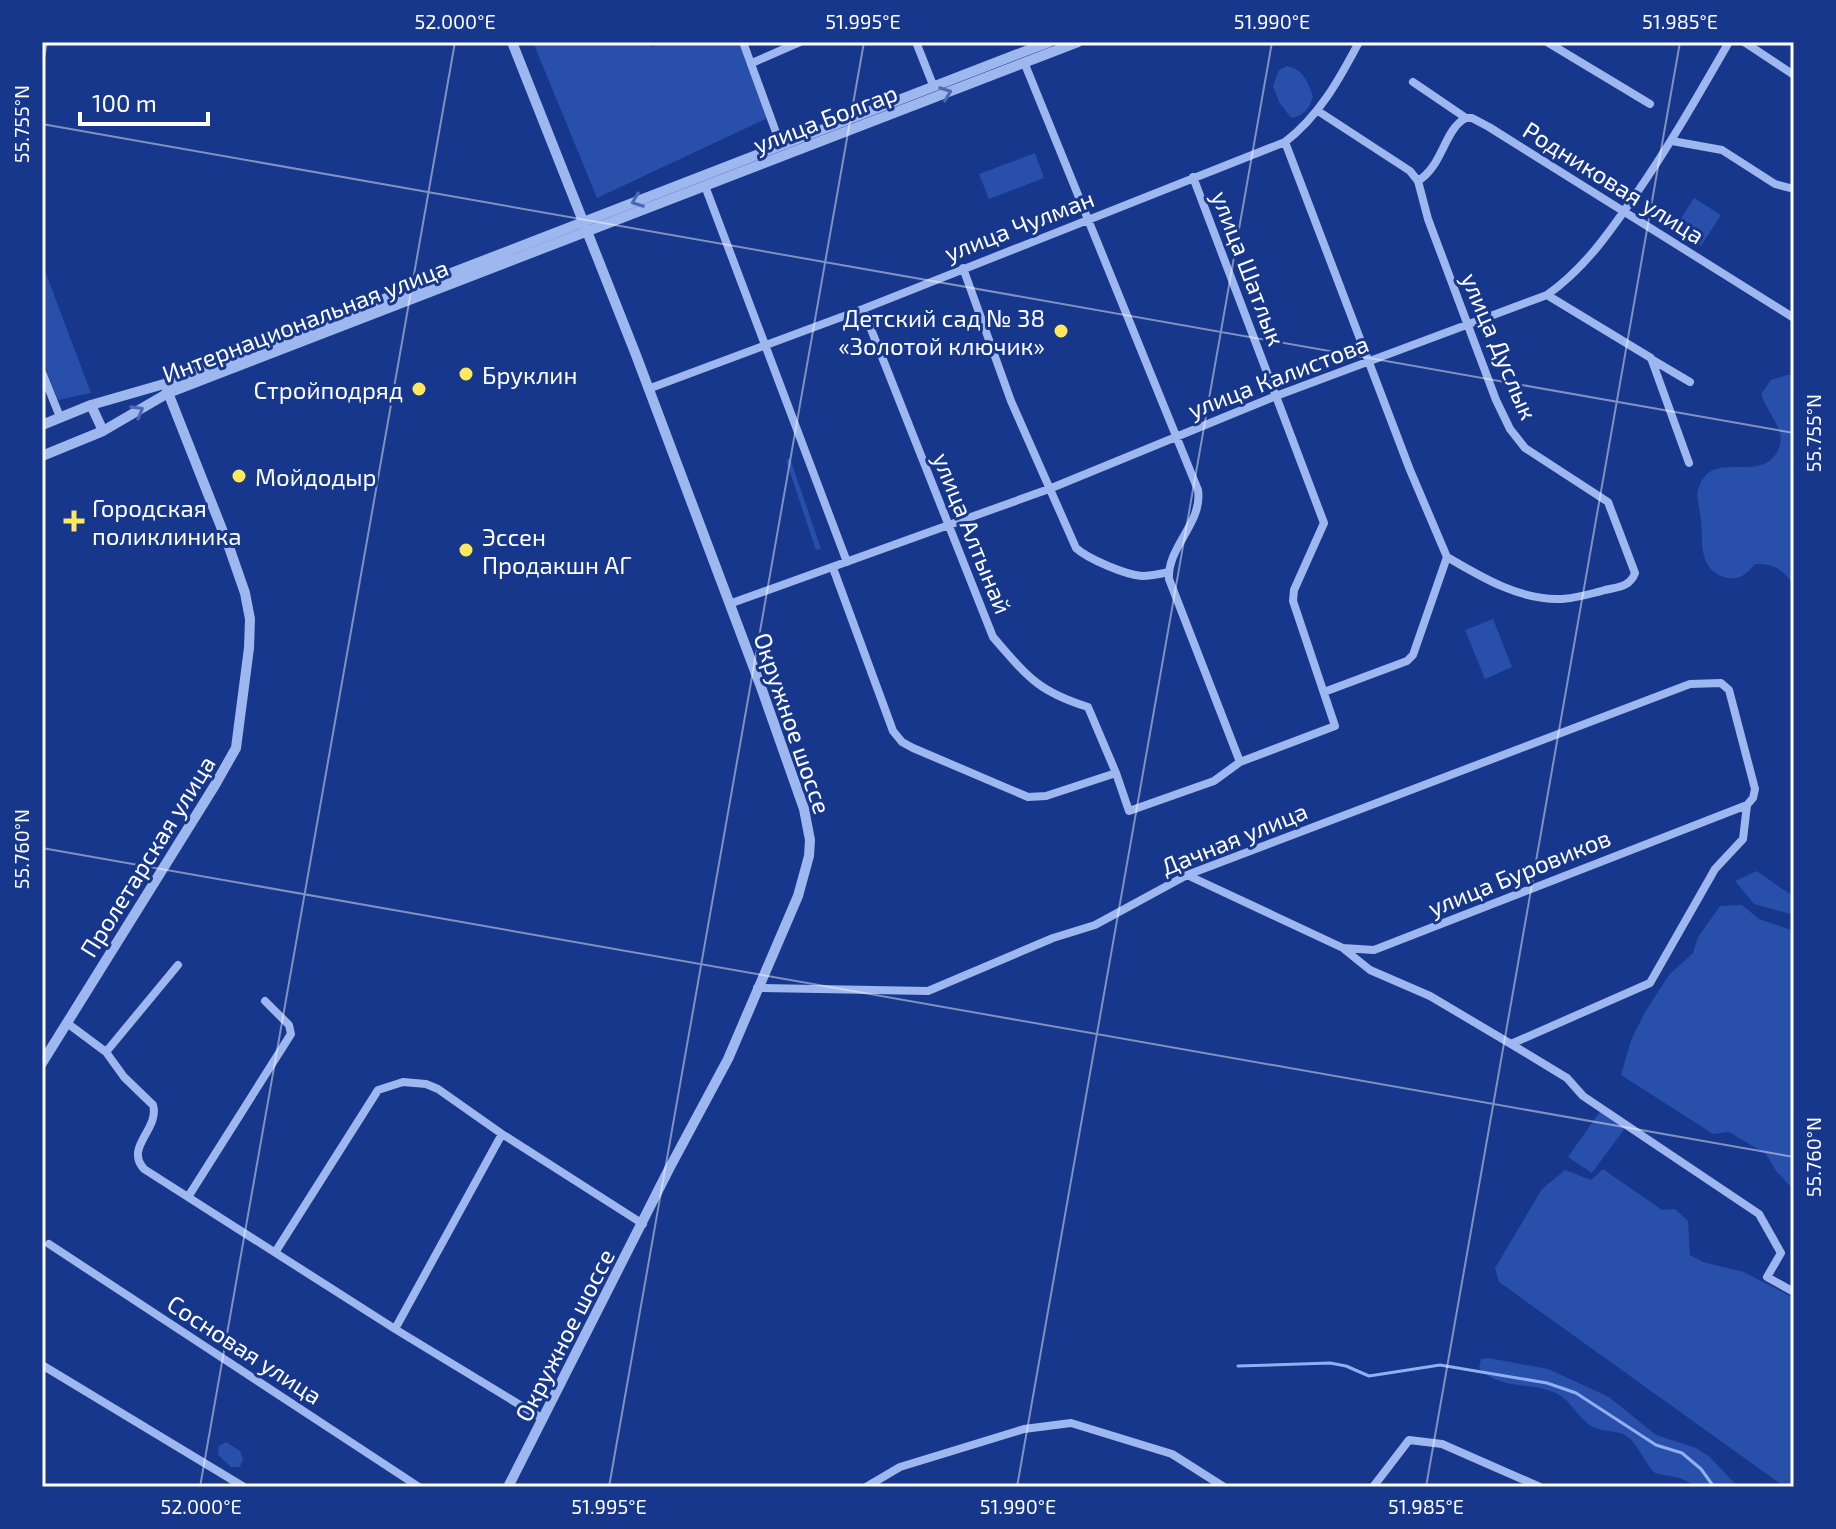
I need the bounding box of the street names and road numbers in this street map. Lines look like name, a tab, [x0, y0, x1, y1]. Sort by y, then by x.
street label: улица Болгар	[749, 77, 902, 160]
street label: Родниковая улица	[1518, 115, 1710, 250]
street label: улица Чулман	[940, 183, 1098, 268]
street label: улица Шатлык	[1205, 187, 1292, 350]
street label: Интернациональная улица	[158, 252, 452, 389]
street label: улица Дуслык	[1455, 268, 1544, 424]
street label: улица Калистова	[1184, 328, 1373, 425]
street label: улица Алтынай	[927, 448, 1019, 618]
street label: Окружное шоссе	[747, 629, 838, 818]
street label: Пролетарская улица	[73, 750, 222, 963]
street label: Дачная улица	[1157, 795, 1312, 881]
street label: улица Буровиков	[1424, 822, 1615, 923]
street label: Окружное шоссе	[508, 1244, 621, 1427]
street label: Сосновая улица	[162, 1288, 328, 1411]

